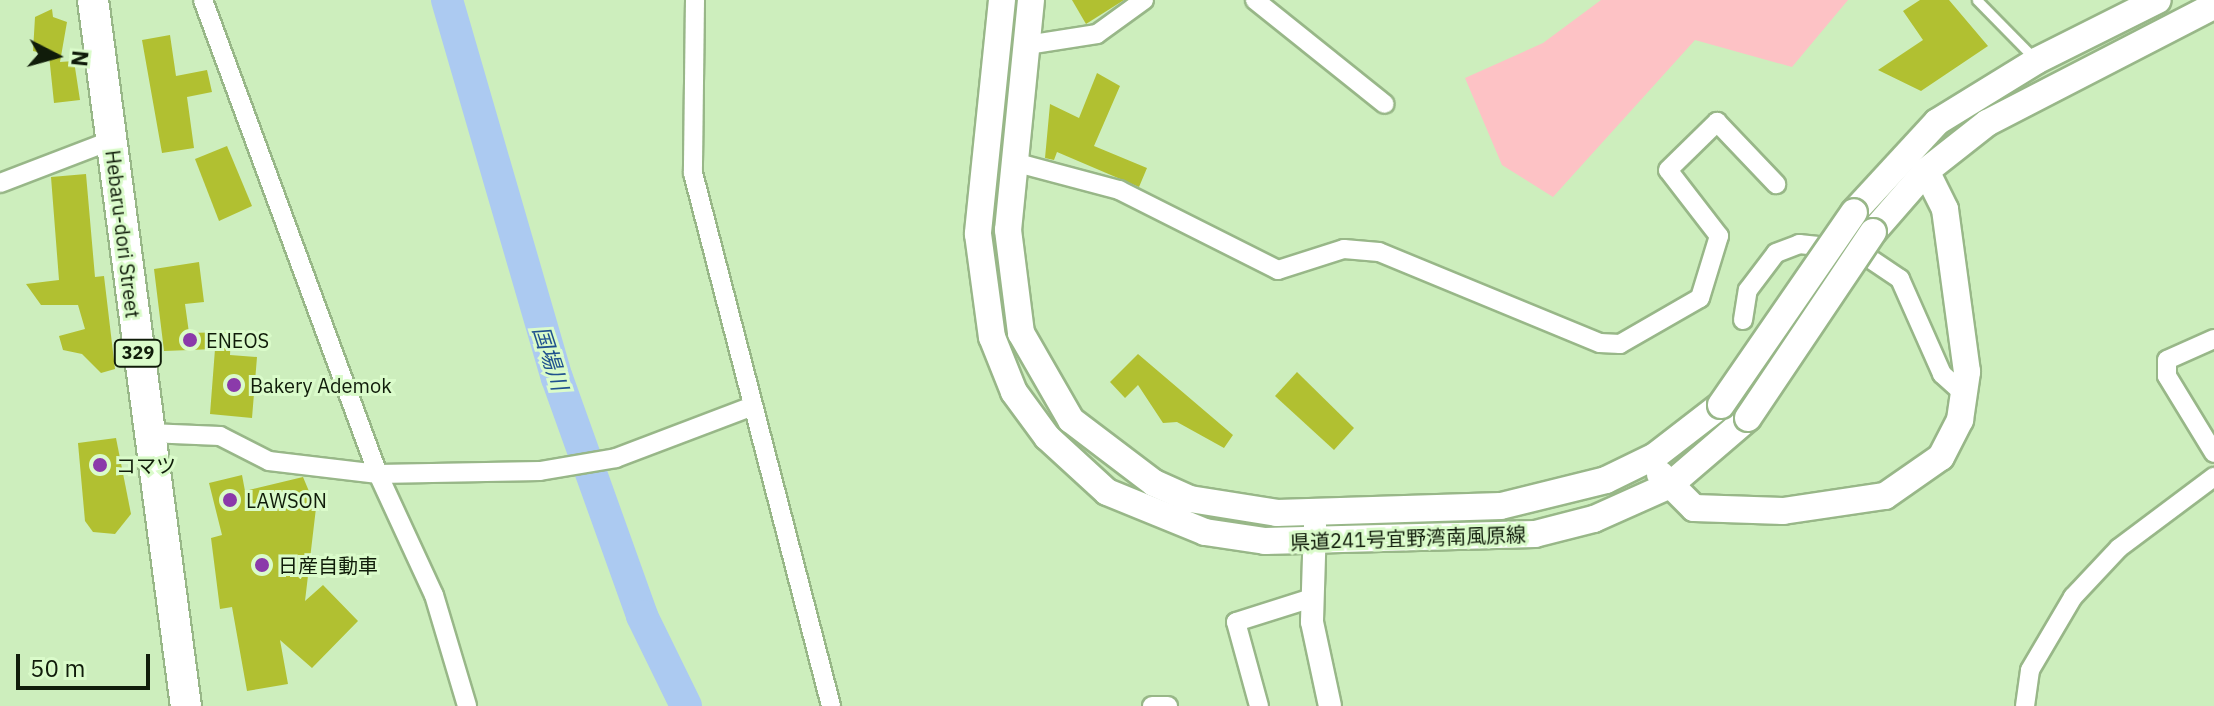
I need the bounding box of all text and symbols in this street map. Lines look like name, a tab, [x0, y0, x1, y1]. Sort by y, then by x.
north arrow	[16, 16, 96, 96]
text: N	[65, 49, 96, 68]
street label: Hebaru-dori Street	[101, 149, 145, 319]
water label: 国場川	[528, 323, 574, 393]
place label: ENEOS	[206, 328, 269, 352]
marker: ENEOS	[181, 331, 199, 349]
road number: 329	[112, 339, 164, 367]
place label: Bakery Ademok	[250, 373, 392, 397]
marker: Bakery Ademok	[225, 376, 243, 394]
place label: コマツ	[116, 453, 176, 477]
marker: コマツ	[91, 456, 109, 474]
place label: LAWSON	[246, 488, 327, 512]
marker: LAWSON	[221, 491, 239, 509]
street label: 県道241号宜野湾南風原線	[1290, 522, 1526, 554]
place label: 日産自動車	[278, 553, 378, 577]
marker: 日産自動車	[253, 556, 271, 574]
scale bar	[20, 638, 154, 688]
text: 50 m	[30, 652, 85, 684]

